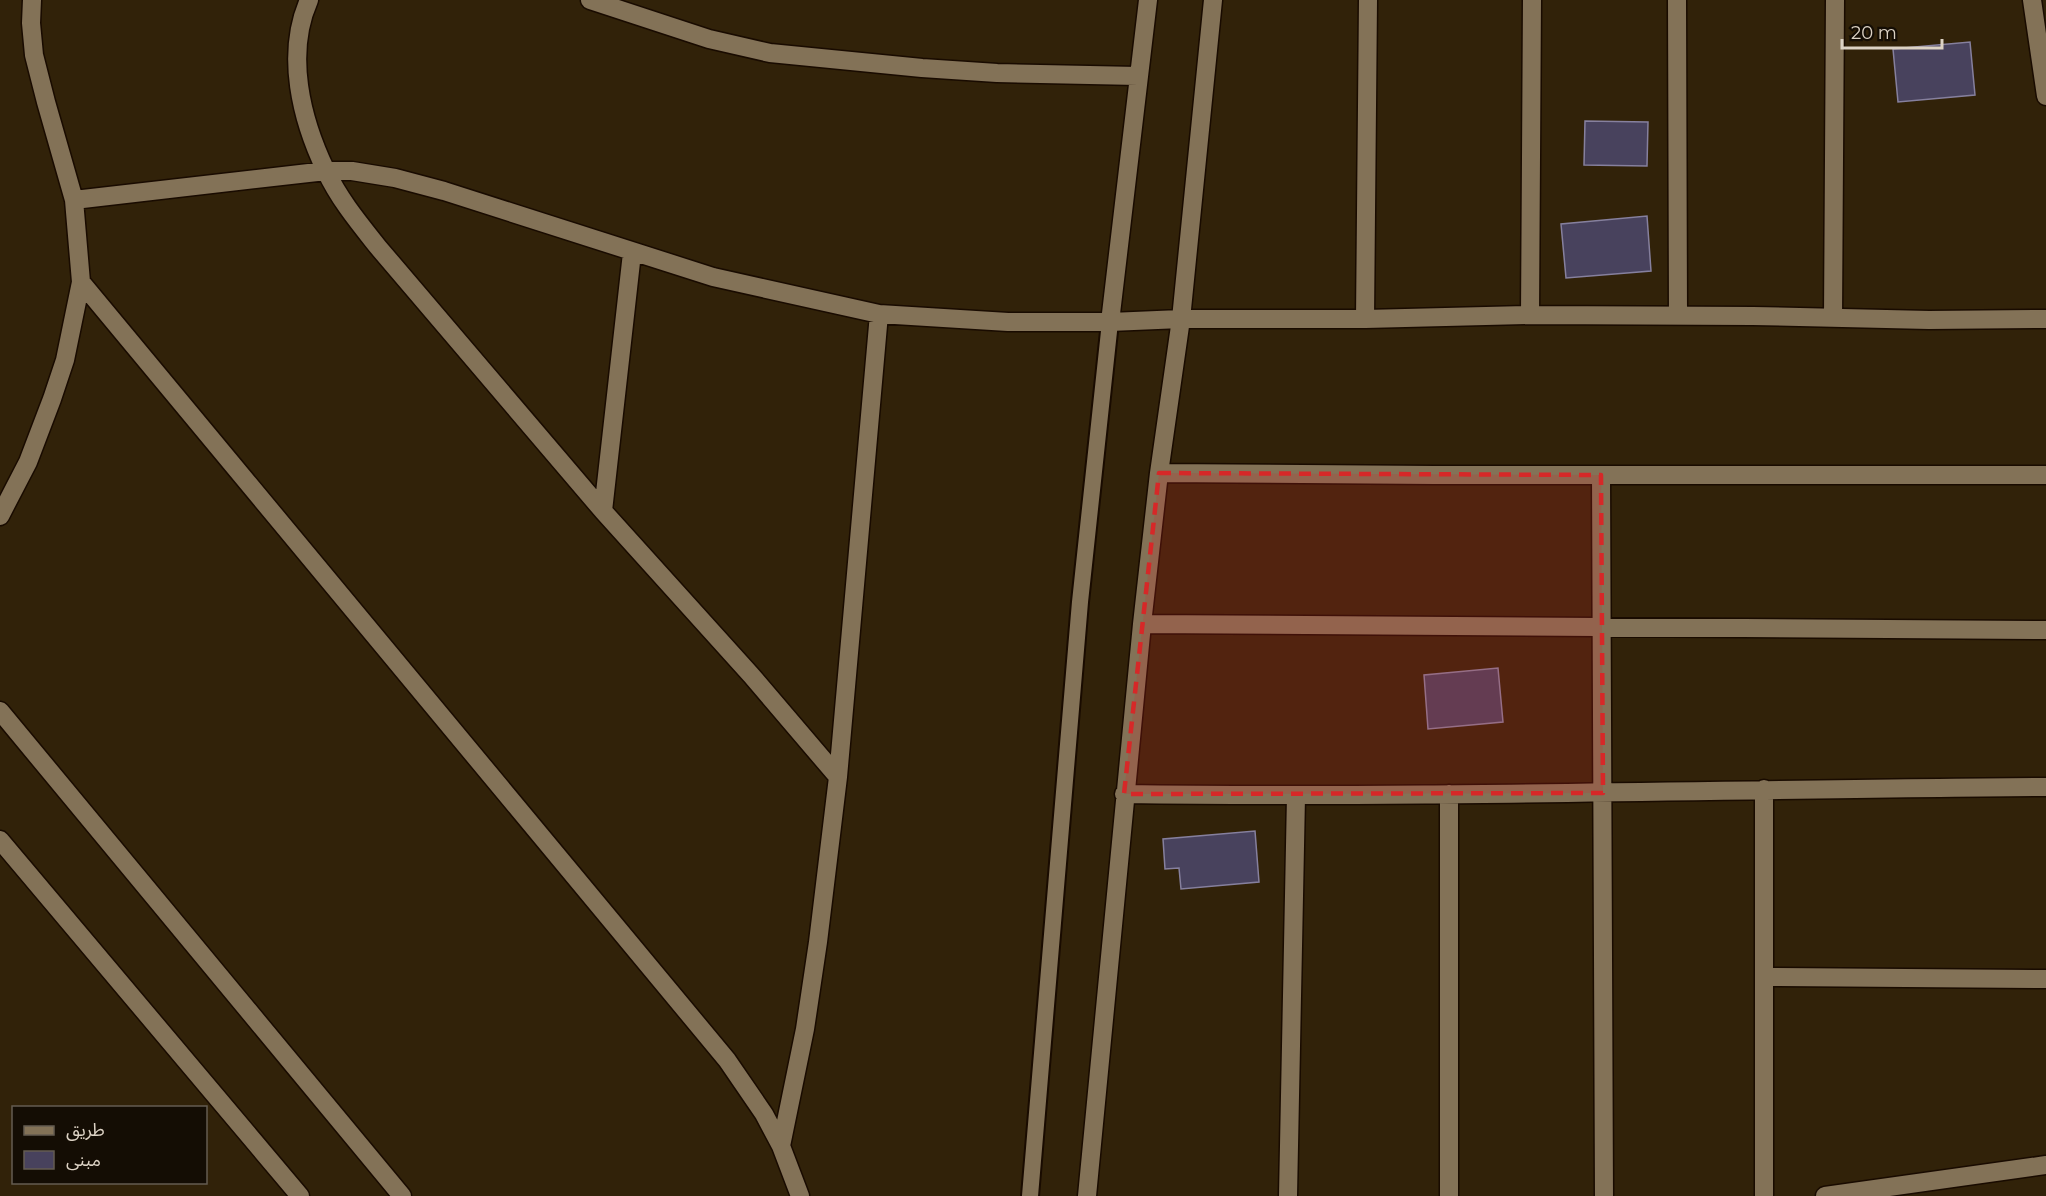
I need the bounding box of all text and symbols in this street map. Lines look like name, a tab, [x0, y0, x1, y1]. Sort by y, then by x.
scale bar	[1842, 12, 1942, 50]
text: 20 m	[1851, 22, 1897, 44]
legend	[12, 1106, 207, 1184]
text: طريق	[66, 1119, 105, 1141]
text: مبنى	[66, 1149, 101, 1171]

